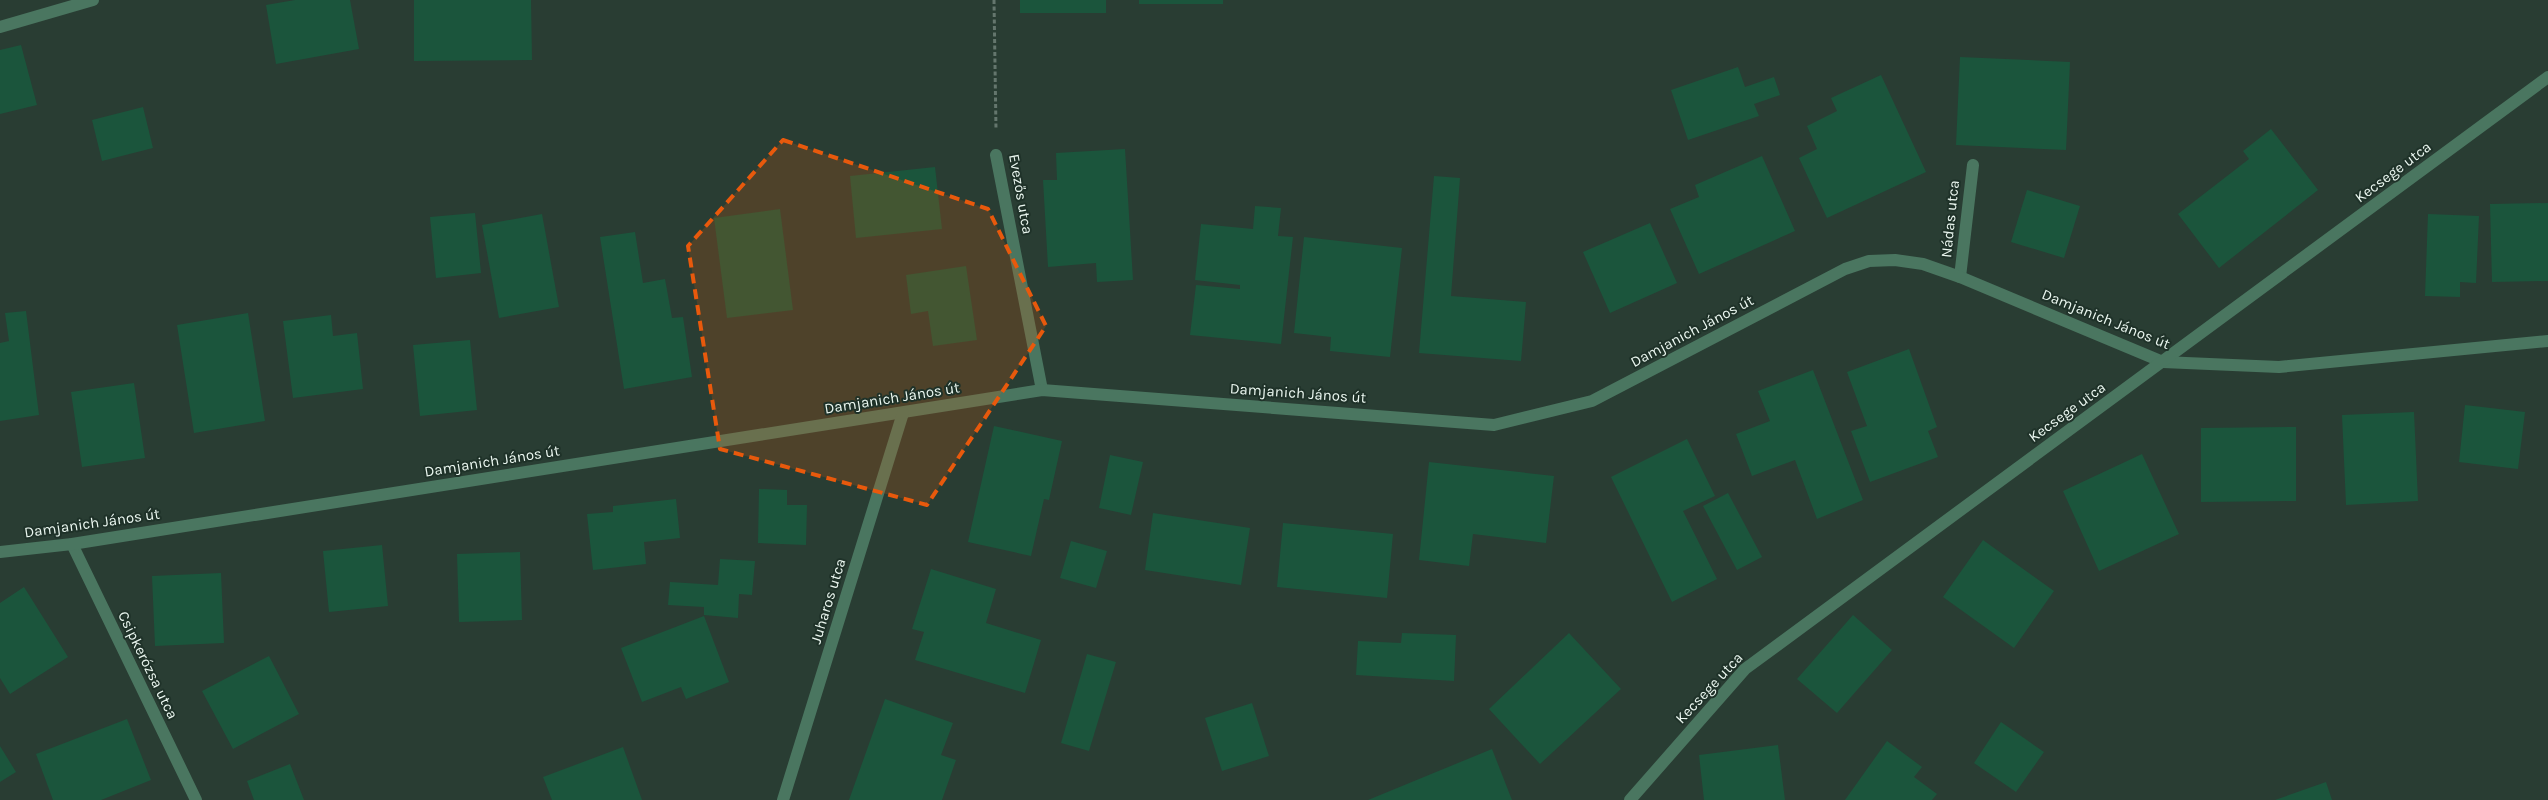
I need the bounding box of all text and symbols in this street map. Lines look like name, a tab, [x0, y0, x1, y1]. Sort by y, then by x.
street label: Kecsege utca	[2351, 138, 2435, 206]
street label: Evezős utca	[1005, 152, 1037, 236]
street label: Nádas utca	[1937, 179, 1963, 259]
street label: Damjanich János út	[2039, 285, 2173, 353]
street label: Damjanich János út	[1627, 291, 1757, 371]
street label: Damjanich János út	[823, 378, 961, 418]
street label: Kecsege utca	[2025, 378, 2109, 446]
street label: Damjanich János út	[1229, 379, 1367, 407]
street label: Damjanich János út	[423, 441, 561, 481]
street label: Damjanich János út	[23, 505, 161, 541]
street label: Juharos utca	[806, 556, 850, 646]
street label: Csipkerózsa utca	[114, 608, 182, 722]
street label: Kecsege utca	[1672, 649, 1746, 727]

